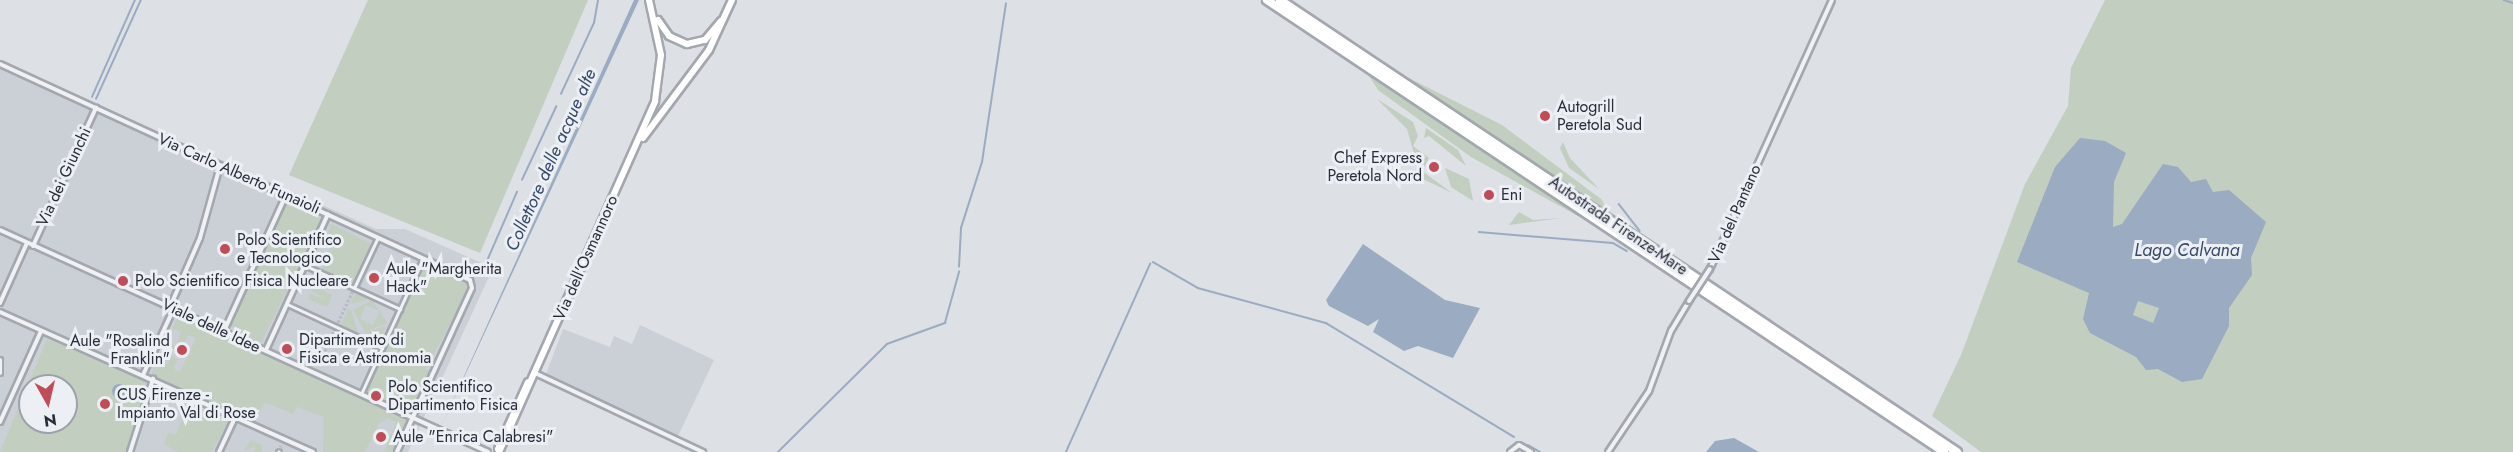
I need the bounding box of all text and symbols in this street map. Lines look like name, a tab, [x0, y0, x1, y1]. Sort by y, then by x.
water label: Collettore delle acque alte	[501, 66, 601, 254]
place label: Autogrill Peretola Sud	[1557, 97, 1642, 135]
marker: Autogrill Peretola Sud	[1538, 109, 1552, 123]
street label: Via dei Giunchi	[33, 124, 95, 230]
street label: Via Carlo Alberto Funaioli	[155, 129, 323, 219]
place label: Chef Express Peretola Nord	[1327, 148, 1422, 186]
marker: Chef Express Peretola Nord	[1427, 160, 1441, 174]
street label: Via del Pantano	[1705, 162, 1765, 266]
street label: Autostrada Firenze-Mare	[1545, 172, 1691, 280]
place label: Eni	[1501, 185, 1522, 205]
marker: Eni	[1482, 188, 1496, 202]
street label: Via dell'Osmannoro	[550, 193, 622, 323]
place label: Polo Scientifico e Tecnologico	[237, 230, 342, 268]
water label: Lago Calvana	[2134, 239, 2240, 261]
marker: Polo Scientifico e Tecnologico	[218, 242, 232, 256]
place label: Aule "Margherita Hack"	[386, 259, 502, 297]
place label: Polo Scientifico Fisica Nucleare	[135, 271, 349, 291]
marker: Aule "Margherita Hack"	[367, 271, 381, 285]
marker: Polo Scientifico Fisica Nucleare	[116, 274, 130, 288]
street label: Viale delle Idee	[159, 295, 263, 357]
place label: Dipartimento di Fisica e Astronomia	[299, 330, 431, 368]
place label: Aule "Rosalind Franklin"	[70, 331, 170, 369]
marker: Dipartimento di Fisica e Astronomia	[280, 342, 294, 356]
marker: Aule "Rosalind Franklin"	[175, 343, 189, 357]
north arrow	[18, 374, 78, 434]
place label: Polo Scientifico Dipartimento Fisica	[388, 377, 518, 415]
place label: CUS Firenze - Impianto Val di Rose	[117, 385, 256, 423]
marker: Polo Scientifico Dipartimento Fisica	[369, 389, 383, 403]
marker: CUS Firenze - Impianto Val di Rose	[98, 397, 112, 411]
text: N	[42, 408, 58, 433]
place label: Aule "Enrica Calabresi"	[393, 427, 553, 447]
marker: Aule "Enrica Calabresi"	[374, 430, 388, 444]

